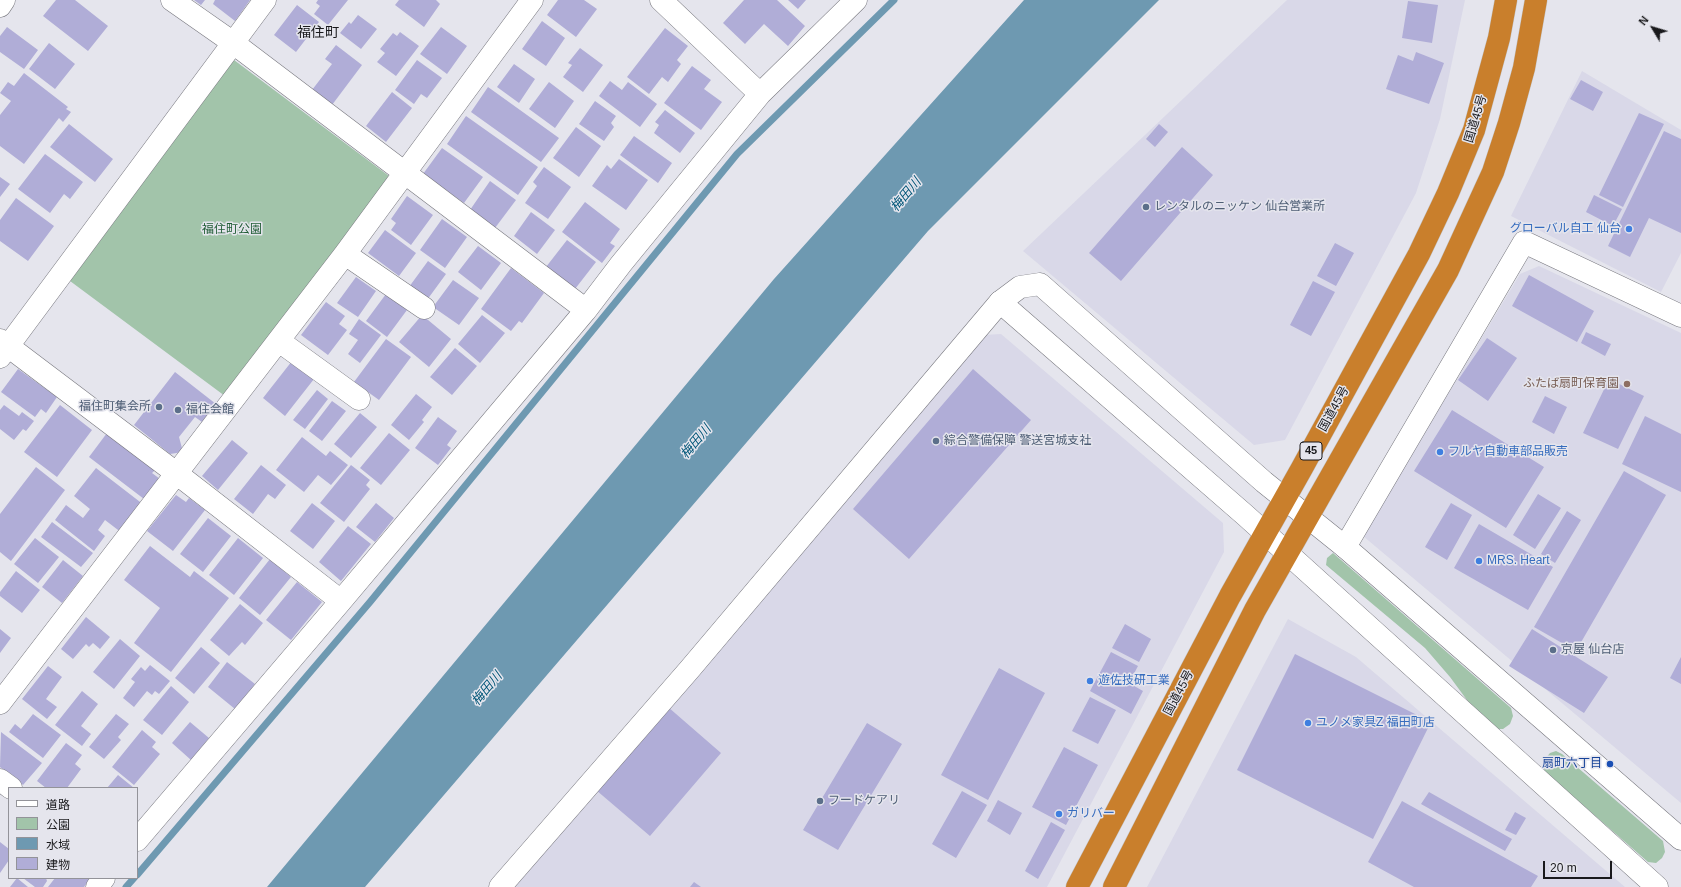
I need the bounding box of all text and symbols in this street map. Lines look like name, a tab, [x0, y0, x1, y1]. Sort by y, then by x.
north arrow	[1633, 8, 1673, 48]
text: N	[1636, 14, 1651, 27]
district label: 福住町	[297, 25, 339, 41]
street label: 国道45号	[1462, 93, 1490, 145]
water label: 梅田川	[887, 175, 925, 215]
place label: レンタルのニッケン 仙台営業所	[1154, 200, 1325, 214]
marker: レンタルのニッケン 仙台営業所	[1141, 202, 1151, 212]
place label: グローバル自工 仙台	[1510, 222, 1621, 236]
park label: 福住町公園	[202, 223, 262, 237]
marker: グローバル自工 仙台	[1624, 224, 1634, 234]
place label: ふたば扇町保育園	[1523, 377, 1619, 391]
marker: ふたば扇町保育園	[1622, 379, 1632, 389]
street label: 国道45号	[1316, 384, 1352, 434]
place label: 福住町集会所	[79, 400, 151, 414]
marker: 福住町集会所	[154, 402, 164, 412]
place label: 福住会館	[186, 403, 234, 417]
marker: 福住会館	[173, 405, 183, 415]
water label: 梅田川	[677, 422, 715, 462]
place label: 綜合警備保障 警送宮城支社	[944, 434, 1091, 448]
marker: 綜合警備保障 警送宮城支社	[931, 436, 941, 446]
road number: 45	[1300, 442, 1322, 460]
place label: フルヤ自動車部品販売	[1448, 445, 1568, 459]
marker: フルヤ自動車部品販売	[1435, 447, 1445, 457]
place label: MRS. Heart	[1487, 554, 1550, 568]
marker: MRS. Heart	[1474, 556, 1484, 566]
place label: 京屋 仙台店	[1561, 643, 1624, 657]
marker: 京屋 仙台店	[1548, 645, 1558, 655]
street label: 国道45号	[1161, 668, 1197, 718]
water label: 梅田川	[468, 669, 506, 709]
place label: 遊佐技研工業	[1098, 674, 1170, 688]
marker: 遊佐技研工業	[1085, 676, 1095, 686]
place label: ユノメ家具Z 福田町店	[1316, 716, 1435, 730]
marker: ユノメ家具Z 福田町店	[1303, 718, 1313, 728]
place label: 扇町六丁目	[1542, 757, 1602, 771]
marker: 扇町六丁目	[1605, 759, 1615, 769]
legend	[8, 787, 138, 879]
place label: フードケアリ	[828, 794, 900, 808]
marker: フードケアリ	[815, 796, 825, 806]
text: 道路	[46, 798, 70, 812]
place label: ガリバー	[1067, 807, 1115, 821]
marker: ガリバー	[1054, 809, 1064, 819]
text: 公園	[46, 818, 70, 832]
text: 水域	[46, 838, 70, 852]
scale bar	[1545, 853, 1614, 879]
text: 建物	[46, 858, 70, 872]
text: 20 m	[1550, 861, 1577, 875]

